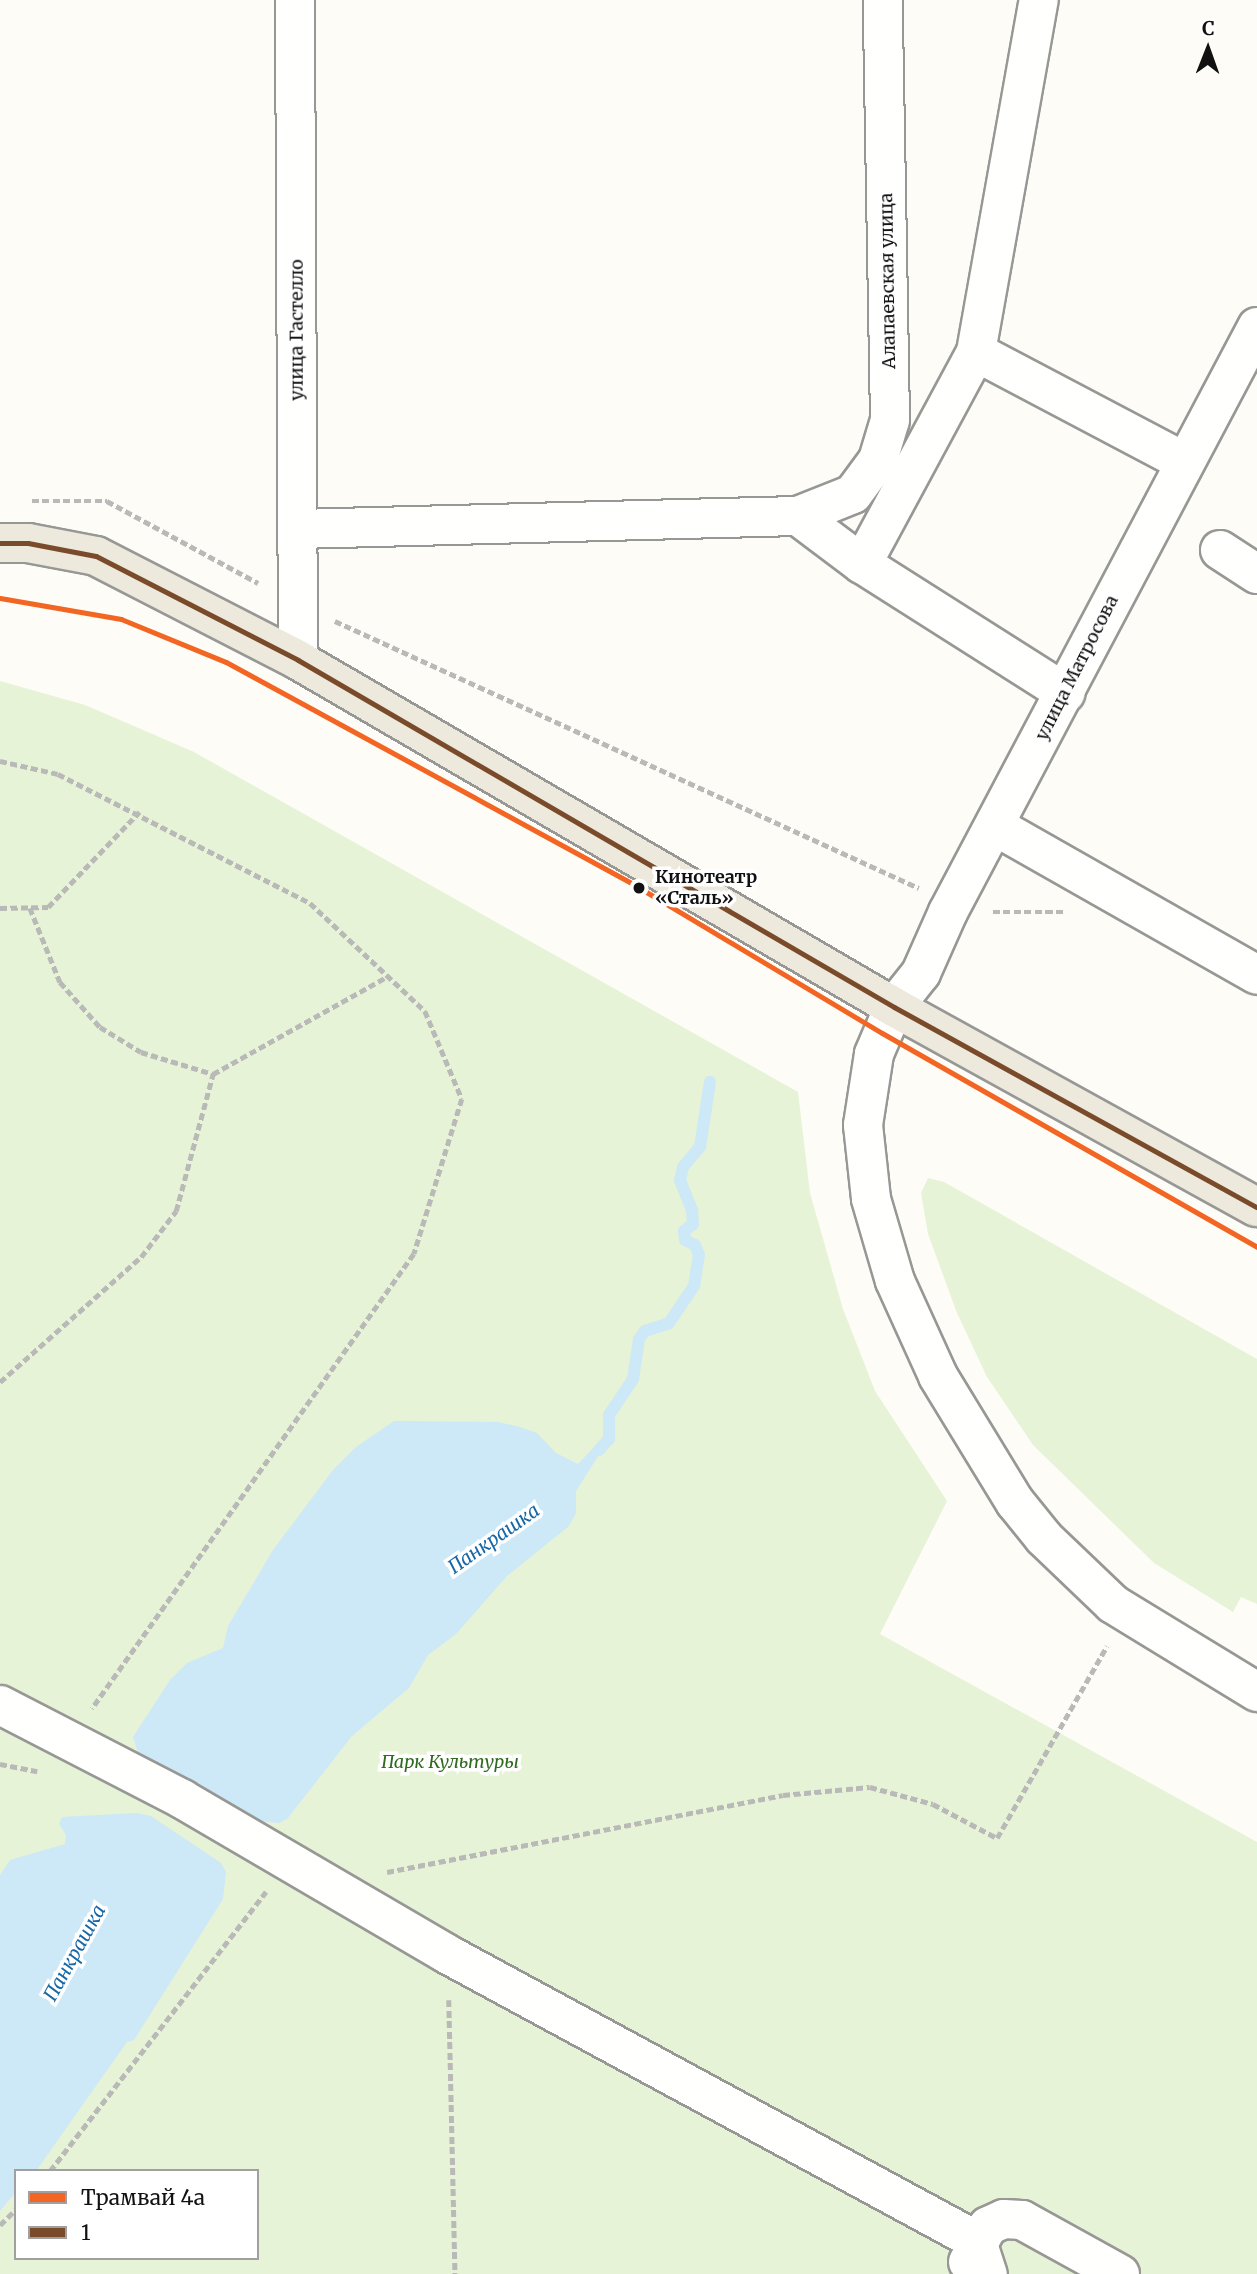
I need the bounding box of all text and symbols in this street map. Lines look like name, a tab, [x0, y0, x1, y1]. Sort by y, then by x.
north arrow	[1173, 14, 1243, 84]
text: С	[1202, 16, 1215, 40]
street label: Алапаевская улица	[876, 193, 900, 369]
street label: улица Гастелло	[286, 259, 308, 401]
street label: улица Матросова	[1031, 592, 1123, 744]
place label: Кинотеатр «Сталь»	[655, 867, 757, 910]
marker: Кинотеатр «Сталь»	[629, 878, 649, 898]
water label: Панкрашка	[444, 1499, 544, 1579]
park label: Парк Культуры	[381, 1751, 519, 1773]
water label: Панкрашка	[39, 1901, 111, 2005]
legend	[14, 2169, 259, 2260]
text: Трамвай 4а	[81, 2184, 205, 2211]
text: 1	[81, 2219, 91, 2246]

